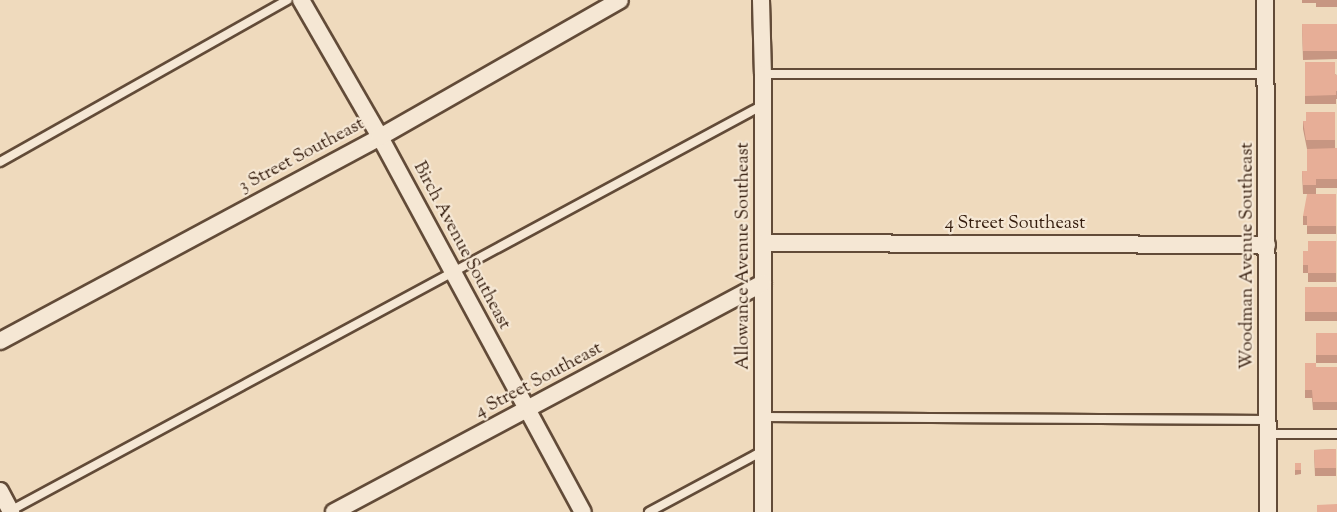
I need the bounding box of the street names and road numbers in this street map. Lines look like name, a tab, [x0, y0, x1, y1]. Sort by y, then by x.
street label: 3 Street Southeast	[236, 114, 368, 198]
street label: Allowance Avenue Southeast	[733, 142, 755, 370]
street label: Woodman Avenue Southeast	[1237, 142, 1259, 370]
street label: Birch Avenue Southeast	[408, 158, 514, 334]
street label: 4 Street Southeast	[945, 213, 1085, 235]
street label: 4 Street Southeast	[472, 338, 606, 424]

